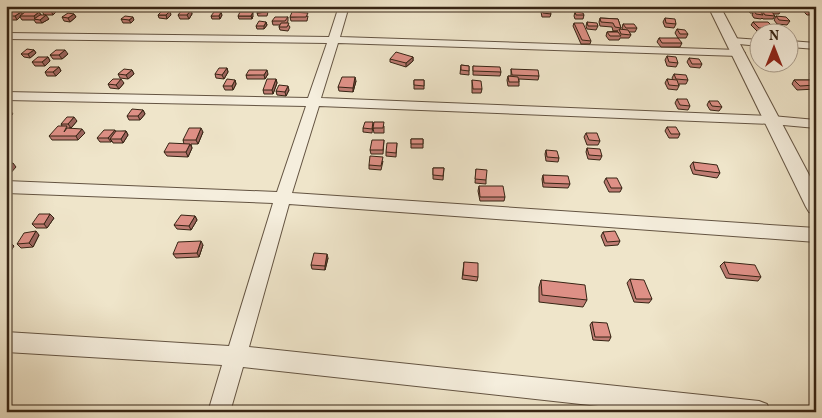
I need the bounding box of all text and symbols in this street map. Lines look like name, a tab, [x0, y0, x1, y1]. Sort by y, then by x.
north arrow	[750, 22, 800, 72]
text: N	[769, 27, 779, 46]

